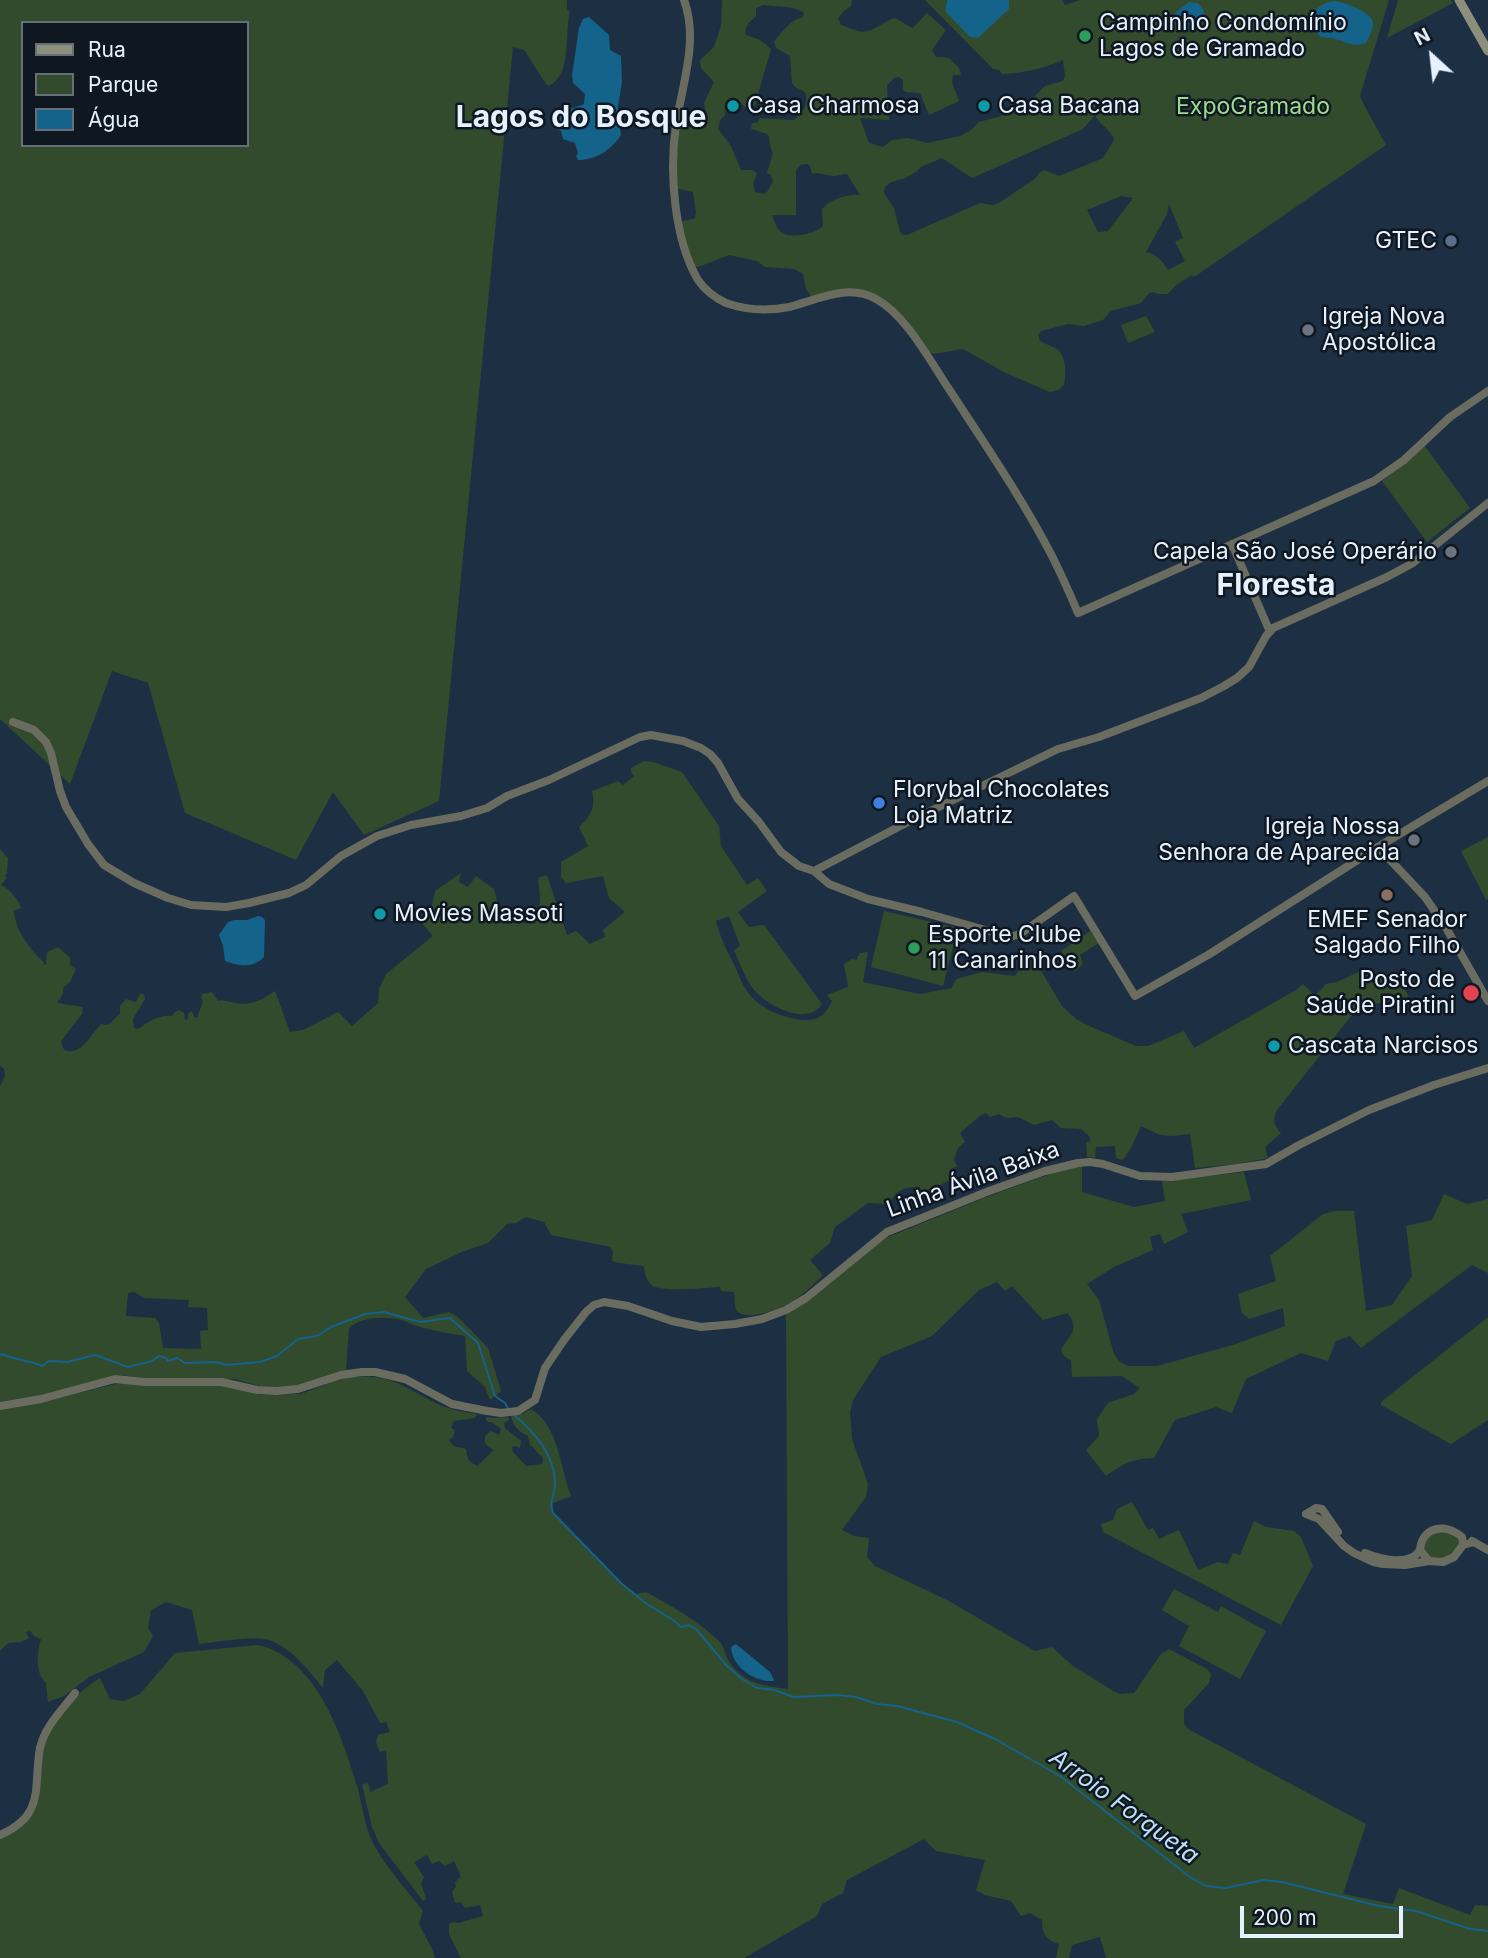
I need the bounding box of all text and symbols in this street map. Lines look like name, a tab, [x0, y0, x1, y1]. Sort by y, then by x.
place label: Campinho Condomínio Lagos de Gramado	[1099, 9, 1347, 63]
legend	[21, 21, 248, 147]
north arrow	[1397, 21, 1467, 91]
text: N	[1411, 23, 1434, 50]
marker: Campinho Condomínio Lagos de Gramado	[1077, 28, 1093, 44]
text: Rua	[88, 37, 126, 62]
text: Parque	[88, 72, 158, 97]
place label: Casa Charmosa	[747, 92, 920, 120]
place label: Casa Bacana	[998, 92, 1140, 120]
park label: ExpoGramado	[1176, 93, 1330, 121]
marker: Casa Charmosa	[725, 98, 741, 114]
marker: Casa Bacana	[976, 98, 992, 114]
district label: Lagos do Bosque	[456, 100, 706, 136]
text: Água	[88, 107, 140, 132]
place label: GTEC	[1375, 227, 1437, 255]
marker: GTEC	[1443, 233, 1459, 249]
place label: Igreja Nova Apostólica	[1322, 303, 1445, 357]
marker: Igreja Nova Apostólica	[1300, 322, 1316, 338]
place label: Capela São José Operário	[1153, 538, 1437, 566]
marker: Capela São José Operário	[1443, 544, 1459, 560]
district label: Floresta	[1217, 568, 1335, 604]
place label: Florybal Chocolates Loja Matriz	[893, 776, 1110, 830]
marker: Florybal Chocolates Loja Matriz	[871, 795, 887, 811]
place label: Igreja Nossa Senhora de Aparecida	[1158, 813, 1400, 867]
marker: Igreja Nossa Senhora de Aparecida	[1406, 832, 1422, 848]
marker: EMEF Senador Salgado Filho	[1379, 887, 1395, 903]
place label: Movies Massoti	[394, 900, 563, 928]
marker: Movies Massoti	[372, 906, 388, 922]
place label: EMEF Senador Salgado Filho	[1307, 906, 1467, 960]
place label: Esporte Clube 11 Canarinhos	[928, 921, 1081, 975]
marker: Esporte Clube 11 Canarinhos	[906, 940, 922, 956]
place label: Posto de Saúde Piratini	[1306, 966, 1455, 1020]
marker: Posto de Saúde Piratini	[1461, 983, 1481, 1003]
place label: Cascata Narcisos	[1288, 1032, 1478, 1060]
marker: Cascata Narcisos	[1266, 1038, 1282, 1054]
street label: Linha Ávila Baixa	[883, 1136, 1063, 1224]
water label: Arroio Forqueta	[1044, 1743, 1204, 1871]
scale bar	[1243, 1892, 1406, 1936]
text: 200 m	[1253, 1905, 1317, 1930]

